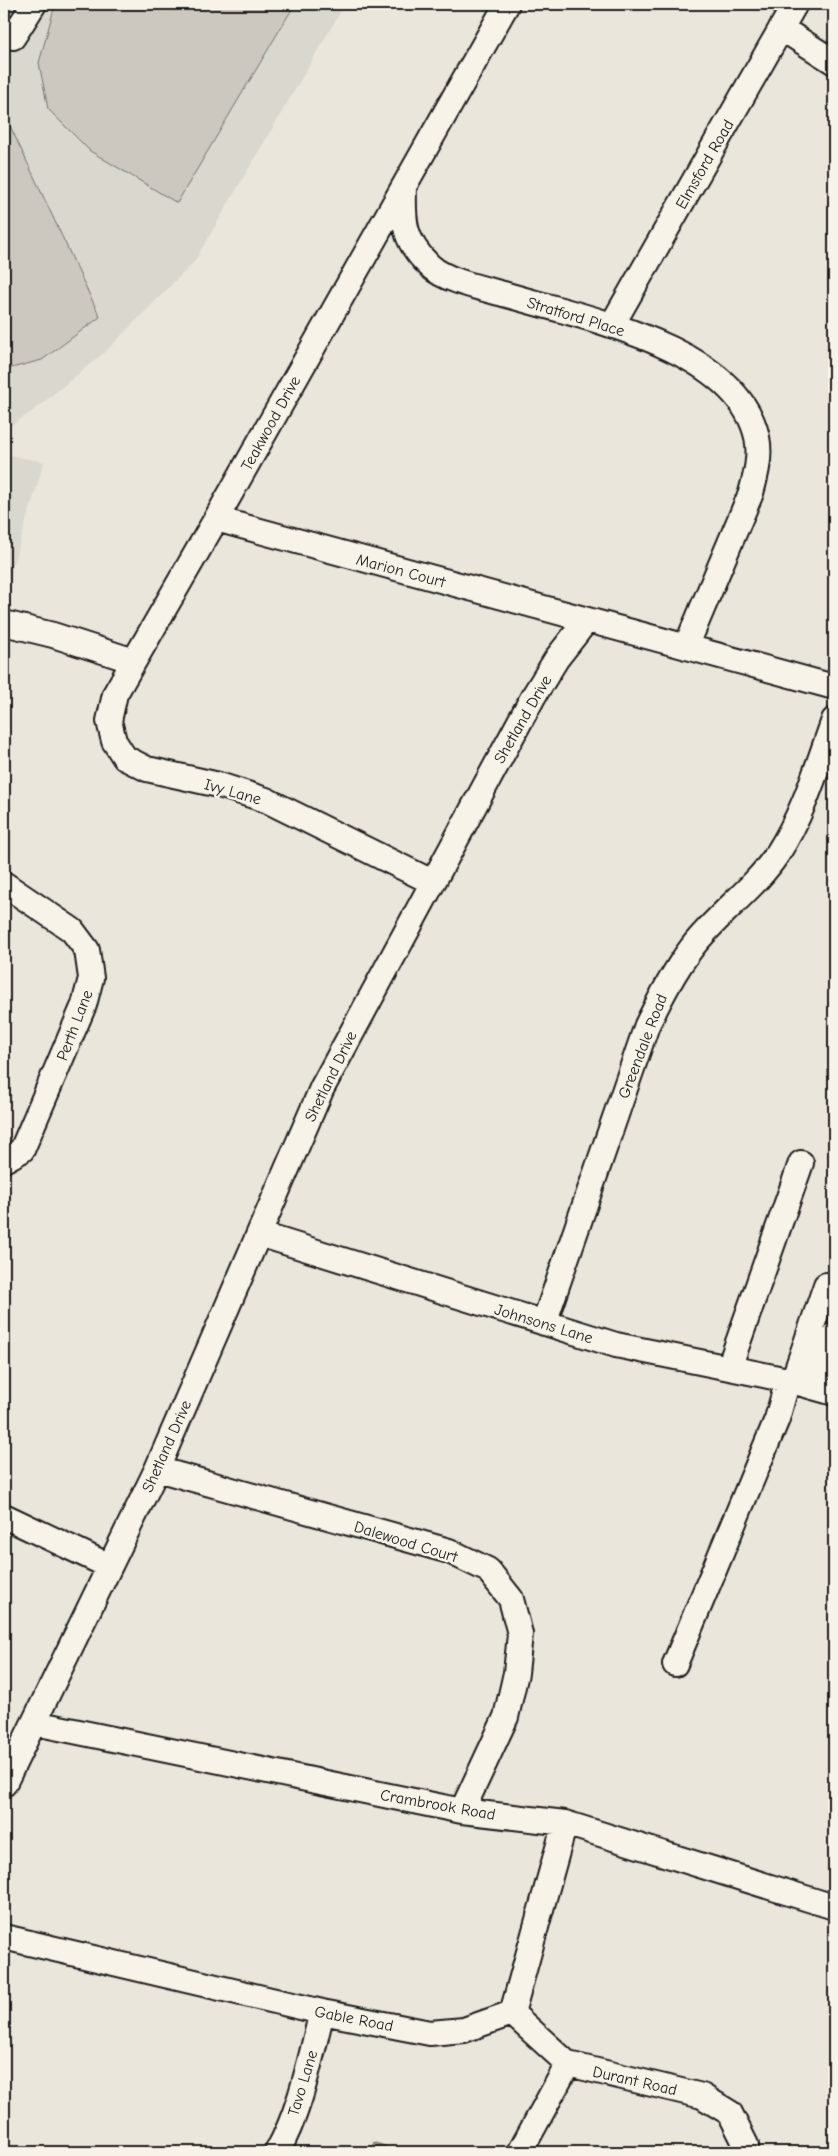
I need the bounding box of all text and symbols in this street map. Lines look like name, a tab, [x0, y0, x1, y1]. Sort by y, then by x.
street label: Elmsford Road	[672, 117, 738, 212]
street label: Stratford Place	[525, 294, 627, 340]
street label: Teakwood Drive	[237, 373, 304, 474]
street label: Marion Court	[354, 550, 448, 592]
street label: Shetland Drive	[490, 672, 555, 767]
street label: Ivy Lane	[202, 775, 263, 809]
street label: Perth Lane	[53, 988, 97, 1063]
street label: Greendale Road	[615, 992, 671, 1101]
street label: Shetland Drive	[301, 1028, 361, 1125]
street label: Johnsons Lane	[492, 1300, 595, 1347]
street label: Shetland Drive	[139, 1398, 195, 1495]
street label: Dalewood Court	[352, 1518, 460, 1566]
street label: Crambrook Road	[379, 1786, 497, 1824]
street label: Gable Road	[313, 2003, 395, 2035]
street label: Tavo Lane	[284, 2048, 322, 2119]
street label: Durant Road	[591, 2063, 679, 2099]

